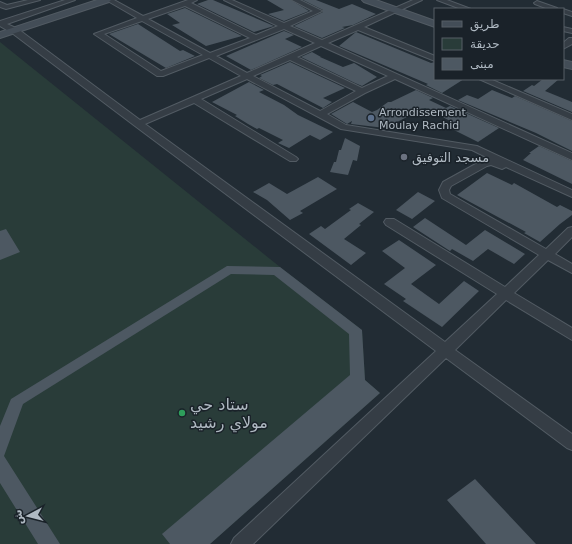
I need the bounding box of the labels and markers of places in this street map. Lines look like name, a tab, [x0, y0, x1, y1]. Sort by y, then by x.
place label: Arrondissement Moulay Rachid	[379, 106, 467, 132]
marker: Arrondissement Moulay Rachid	[366, 113, 376, 123]
place label: مسجد التوفيق	[412, 150, 489, 166]
marker: مسجد التوفيق	[399, 152, 409, 162]
place label: ستاد حي مولاي رشيد	[190, 395, 268, 433]
marker: ستاد حي مولاي رشيد	[177, 408, 187, 418]

